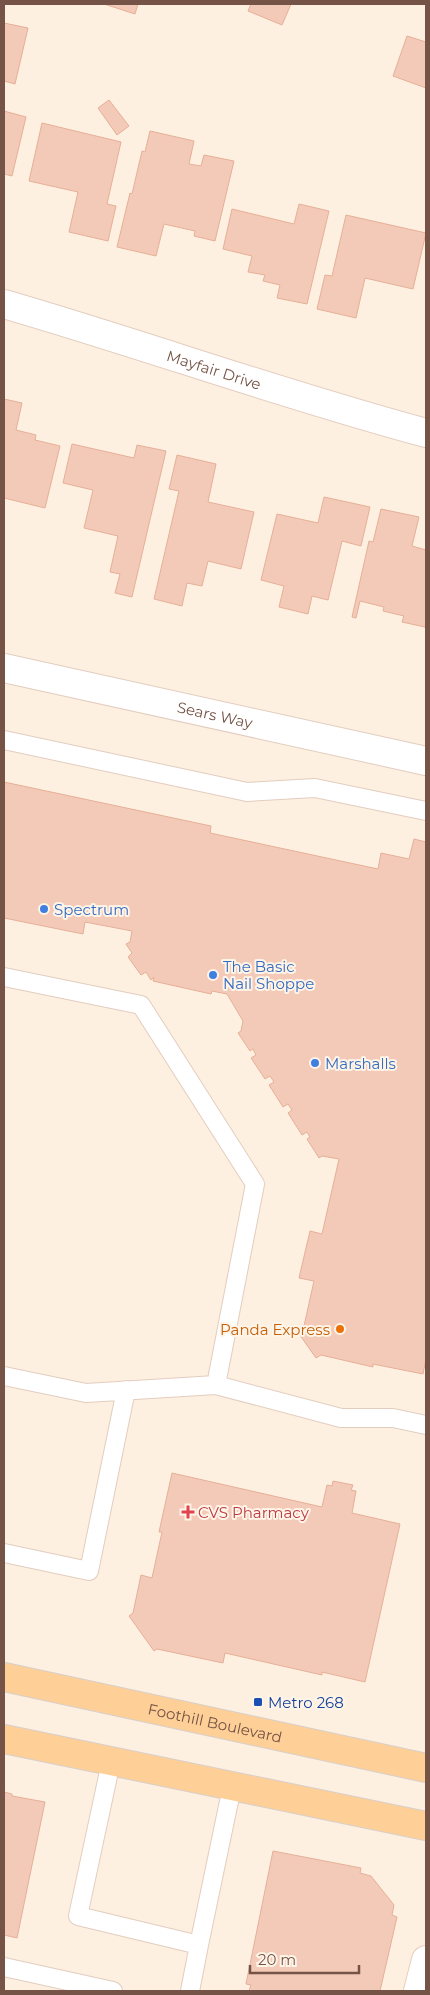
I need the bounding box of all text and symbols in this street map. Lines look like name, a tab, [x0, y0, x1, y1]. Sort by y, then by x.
street label: Mayfair Drive	[164, 345, 264, 393]
street label: Sears Way	[175, 697, 255, 732]
place label: Spectrum	[54, 900, 129, 919]
marker: Spectrum	[38, 903, 50, 915]
place label: The Basic Nail Shoppe	[223, 957, 314, 993]
marker: The Basic Nail Shoppe	[207, 969, 219, 981]
place label: Marshalls	[325, 1054, 396, 1073]
marker: Marshalls	[309, 1057, 321, 1069]
place label: Panda Express	[220, 1320, 330, 1339]
marker: Panda Express	[334, 1323, 346, 1335]
place label: CVS Pharmacy	[198, 1503, 310, 1522]
marker: CVS Pharmacy	[182, 1506, 194, 1518]
place label: Metro 268	[268, 1693, 344, 1712]
marker: Metro 268	[252, 1696, 264, 1708]
street label: Foothill Boulevard	[146, 1699, 284, 1746]
scale bar	[250, 1942, 359, 1974]
text: 20 m	[258, 1950, 296, 1969]

